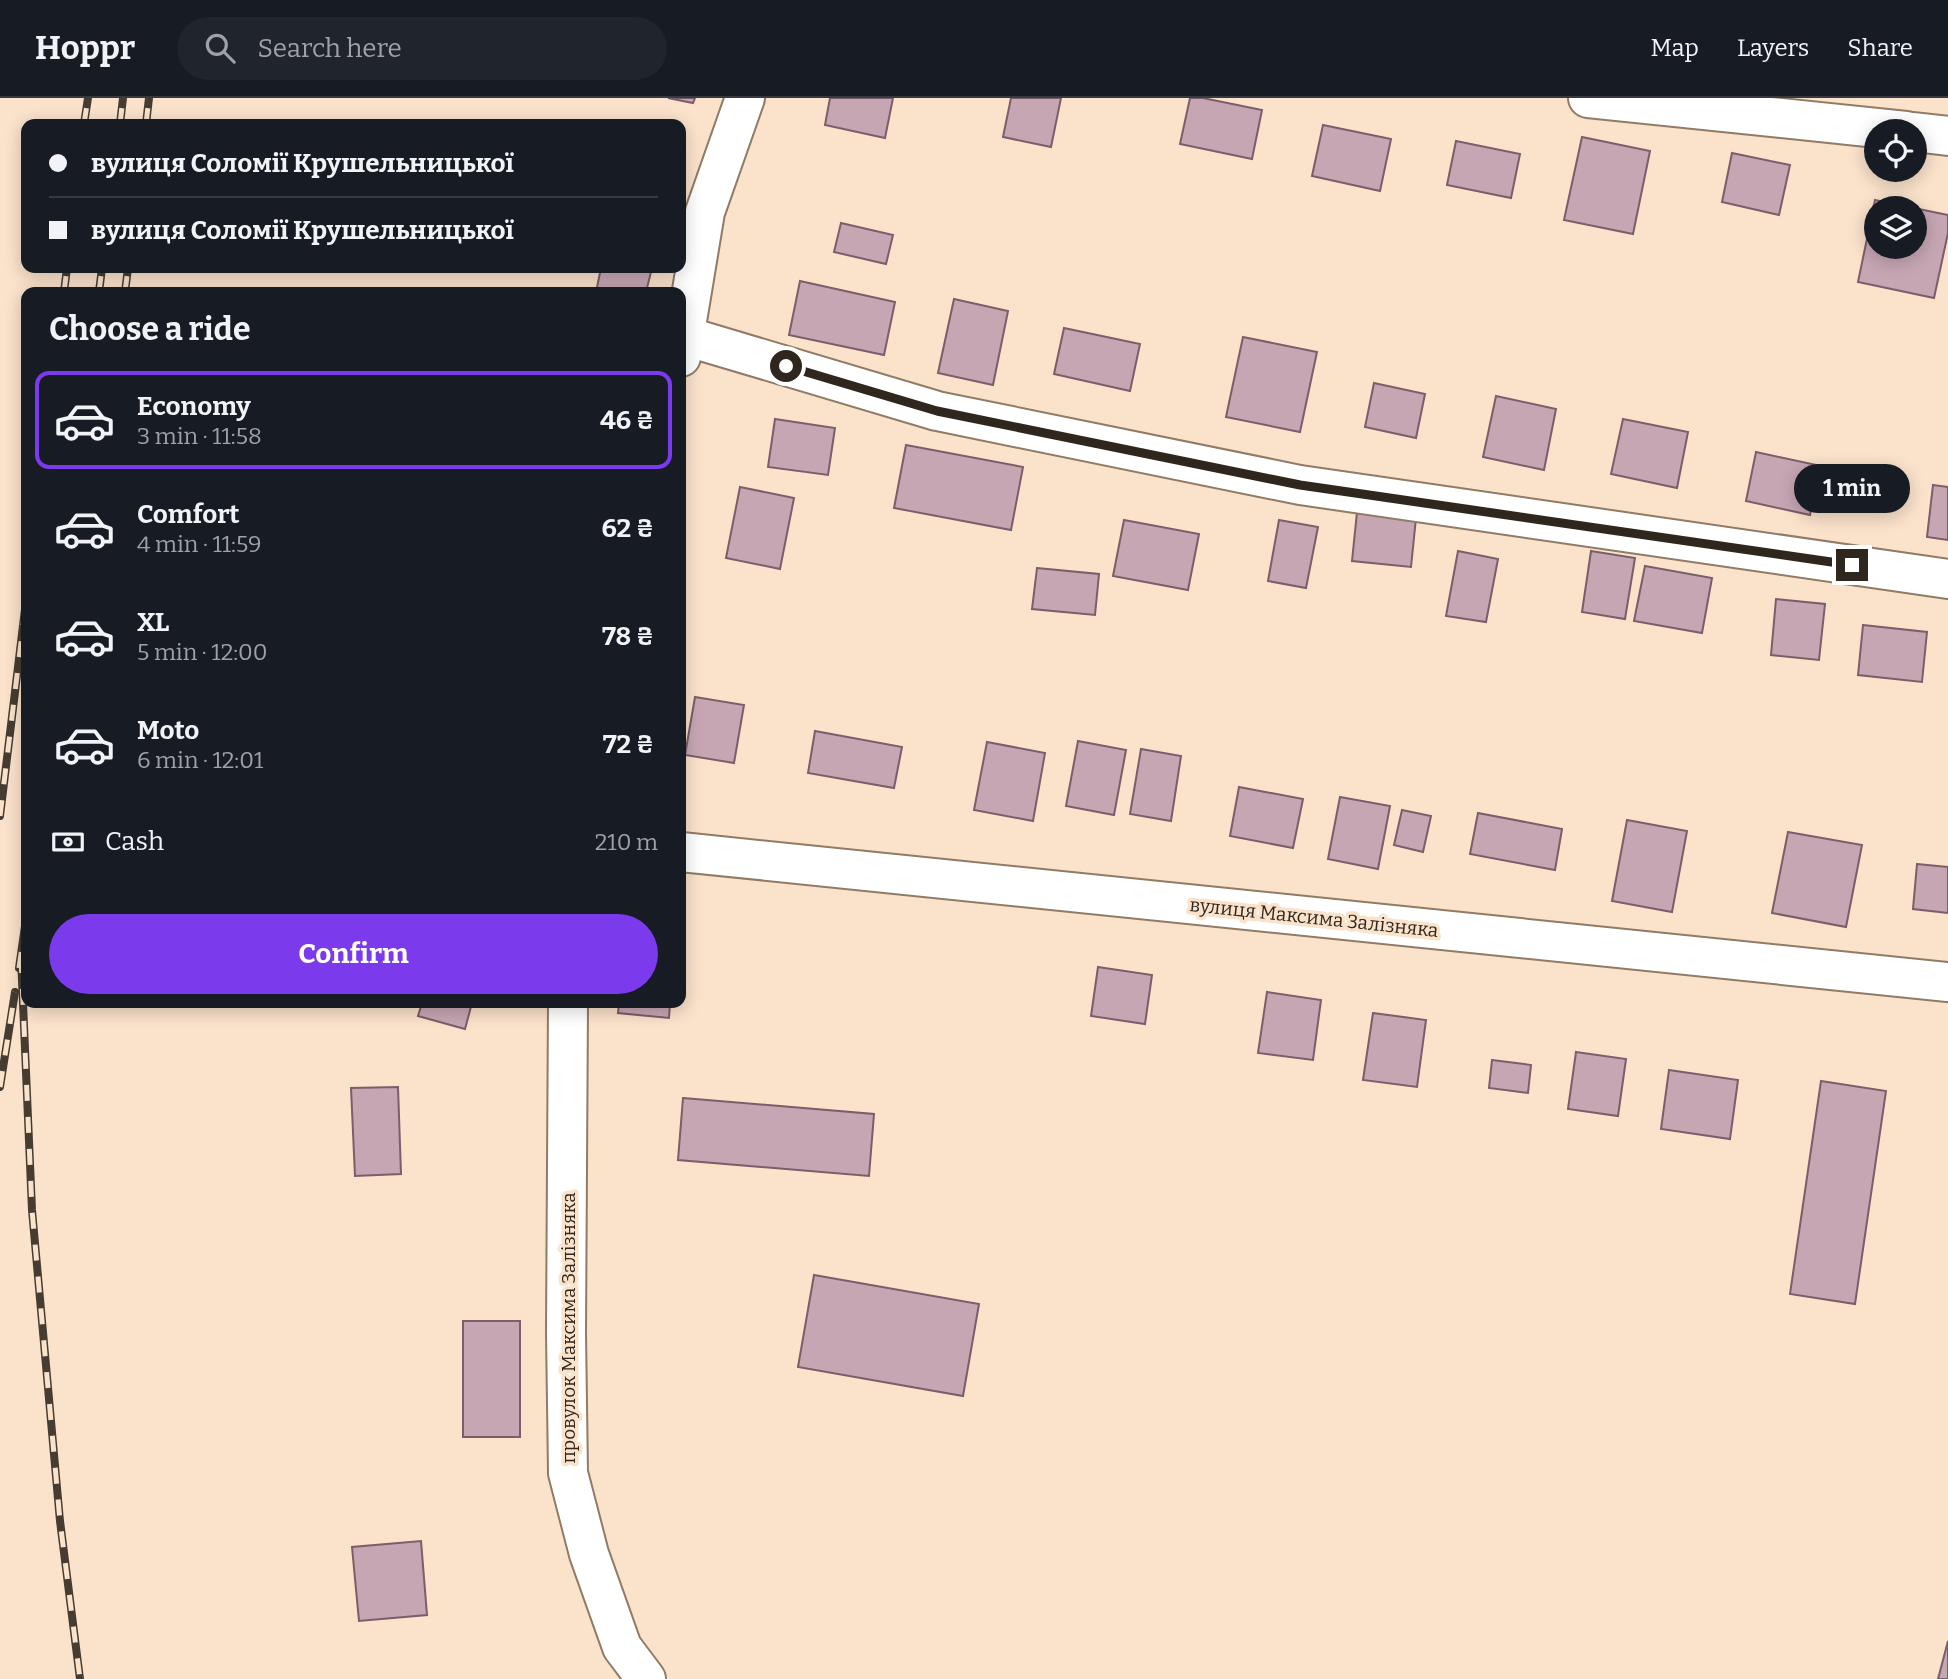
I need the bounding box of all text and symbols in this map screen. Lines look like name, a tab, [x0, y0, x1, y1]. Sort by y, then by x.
search box	[177, 17, 667, 80]
text: Hoppr	[35, 28, 135, 68]
icon: search	[201, 29, 239, 67]
text: Search here	[257, 33, 402, 64]
text: Map	[1651, 34, 1699, 62]
text: Layers	[1737, 34, 1809, 62]
text: Share	[1847, 34, 1913, 62]
map controls	[1864, 119, 1927, 259]
button: locate	[1864, 119, 1927, 182]
text: вулиця Соломії Крушельницької	[91, 148, 514, 179]
button: layers	[1864, 196, 1927, 259]
text: вулиця Соломії Крушельницької	[91, 215, 514, 246]
text: Choose a ride	[49, 310, 250, 348]
route start	[770, 350, 802, 382]
icon: car	[53, 389, 116, 452]
text: Economy	[137, 391, 251, 422]
text: 46 ₴	[600, 405, 654, 436]
text: 3 min · 11:58	[137, 422, 262, 450]
callout: 1 min	[1794, 463, 1910, 512]
text: 1 min	[1823, 474, 1881, 502]
icon: car	[53, 497, 116, 560]
text: Comfort	[137, 499, 240, 530]
text: 62 ₴	[601, 513, 654, 544]
text: 4 min · 11:59	[137, 530, 262, 558]
route end	[1836, 549, 1868, 581]
icon: car	[53, 605, 116, 668]
text: XL	[137, 607, 169, 638]
text: 78 ₴	[602, 621, 654, 652]
text: 5 min · 12:00	[137, 638, 267, 666]
icon: car	[53, 713, 116, 776]
text: Moto	[137, 715, 199, 746]
text: 72 ₴	[603, 729, 654, 760]
text: 6 min · 12:01	[137, 746, 263, 774]
icon: cash	[49, 823, 87, 861]
text: Cash	[105, 826, 164, 857]
text: 210 m	[595, 828, 658, 856]
street label: вулиця Максима Залізняка	[1188, 893, 1440, 942]
button: Confirm	[49, 914, 658, 994]
street label: провулок Максима Залізняка	[557, 1192, 580, 1464]

